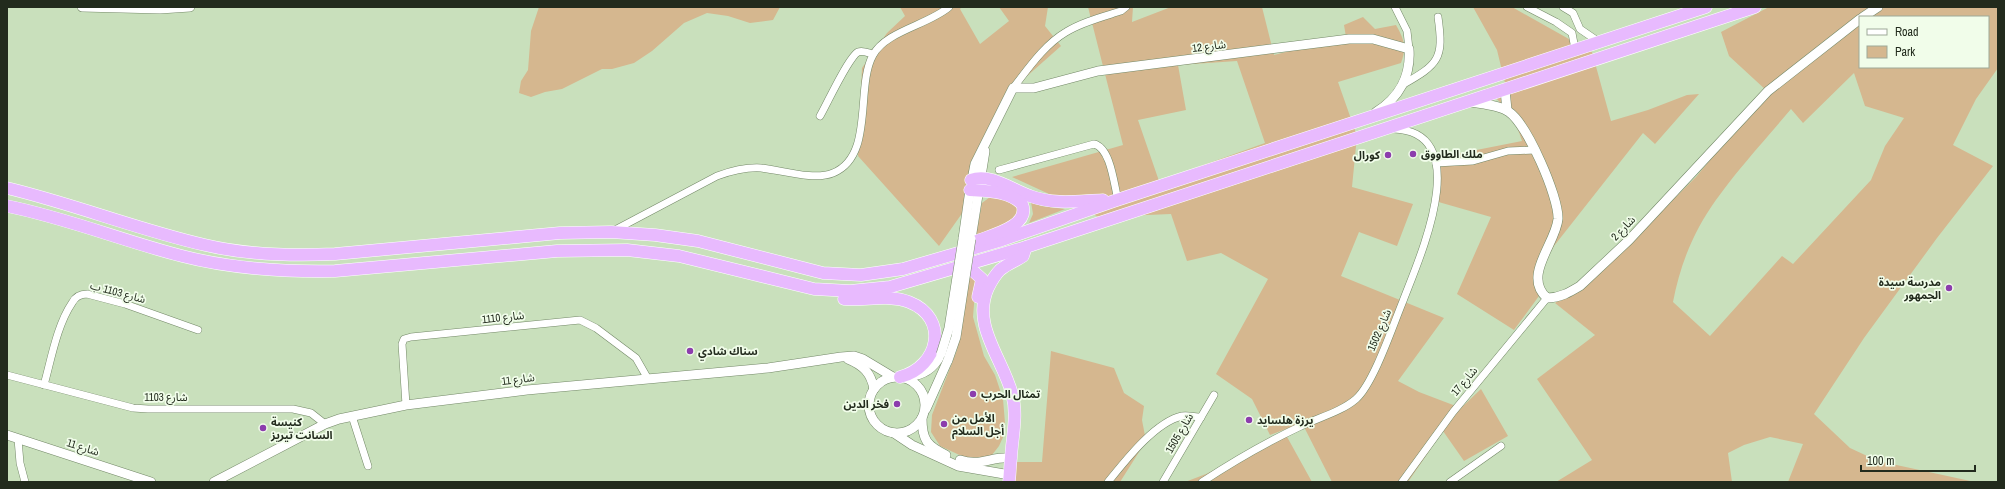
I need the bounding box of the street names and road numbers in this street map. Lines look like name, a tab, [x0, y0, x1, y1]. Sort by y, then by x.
street label: شارع 12	[1191, 37, 1227, 56]
street label: شارع 2	[1608, 212, 1639, 244]
street label: شارع 1103 ب	[88, 278, 148, 307]
street label: شارع 1502	[1364, 307, 1395, 353]
street label: شارع 1110	[481, 308, 525, 327]
street label: شارع 17	[1448, 363, 1481, 399]
street label: شارع 11	[501, 370, 536, 389]
street label: شارع 1103	[144, 390, 188, 405]
street label: شارع 1505	[1162, 410, 1197, 456]
street label: شارع 11	[65, 435, 101, 460]

